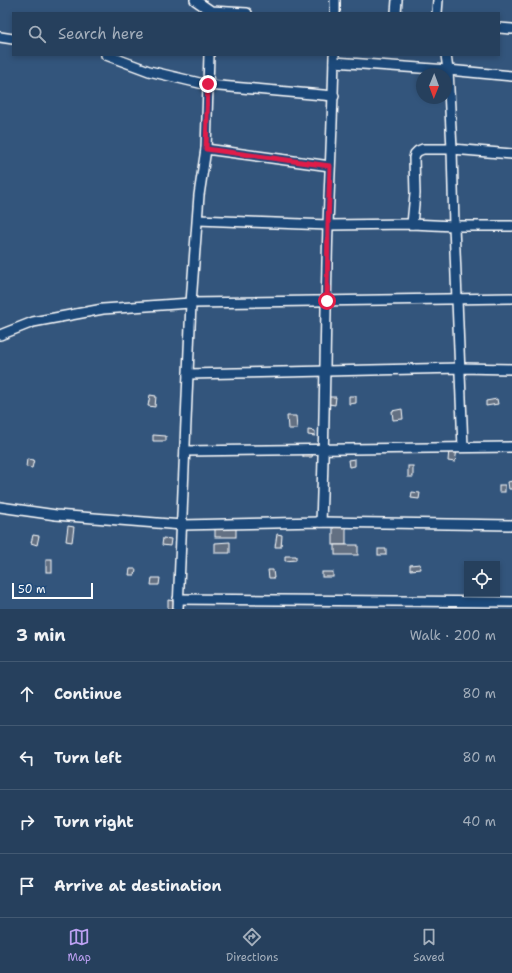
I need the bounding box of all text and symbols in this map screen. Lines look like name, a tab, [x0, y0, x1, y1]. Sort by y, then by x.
search box	[12, 12, 500, 56]
icon: search	[26, 23, 48, 45]
text: Search here	[58, 24, 144, 44]
north arrow	[416, 68, 452, 104]
route end	[199, 75, 217, 93]
route start	[318, 292, 336, 310]
map controls	[464, 561, 500, 597]
button: locate	[464, 561, 500, 597]
scale bar	[12, 581, 93, 600]
text: 50 m	[18, 582, 46, 597]
text: 3 min	[16, 624, 66, 646]
text: Walk · 200 m	[410, 627, 496, 644]
icon: ahead	[16, 683, 38, 705]
text: Continue	[54, 684, 122, 704]
text: 80 m	[462, 685, 496, 702]
icon: left	[16, 747, 38, 769]
text: Turn left	[54, 748, 122, 768]
text: 80 m	[462, 749, 496, 766]
icon: right	[16, 811, 38, 833]
text: Turn right	[54, 812, 134, 832]
text: 40 m	[462, 813, 496, 830]
icon: arrive	[16, 875, 38, 897]
text: Arrive at destination	[54, 876, 222, 896]
tab: Map	[67, 926, 91, 965]
tab: Directions	[226, 926, 278, 965]
tab: Saved	[413, 926, 445, 965]

